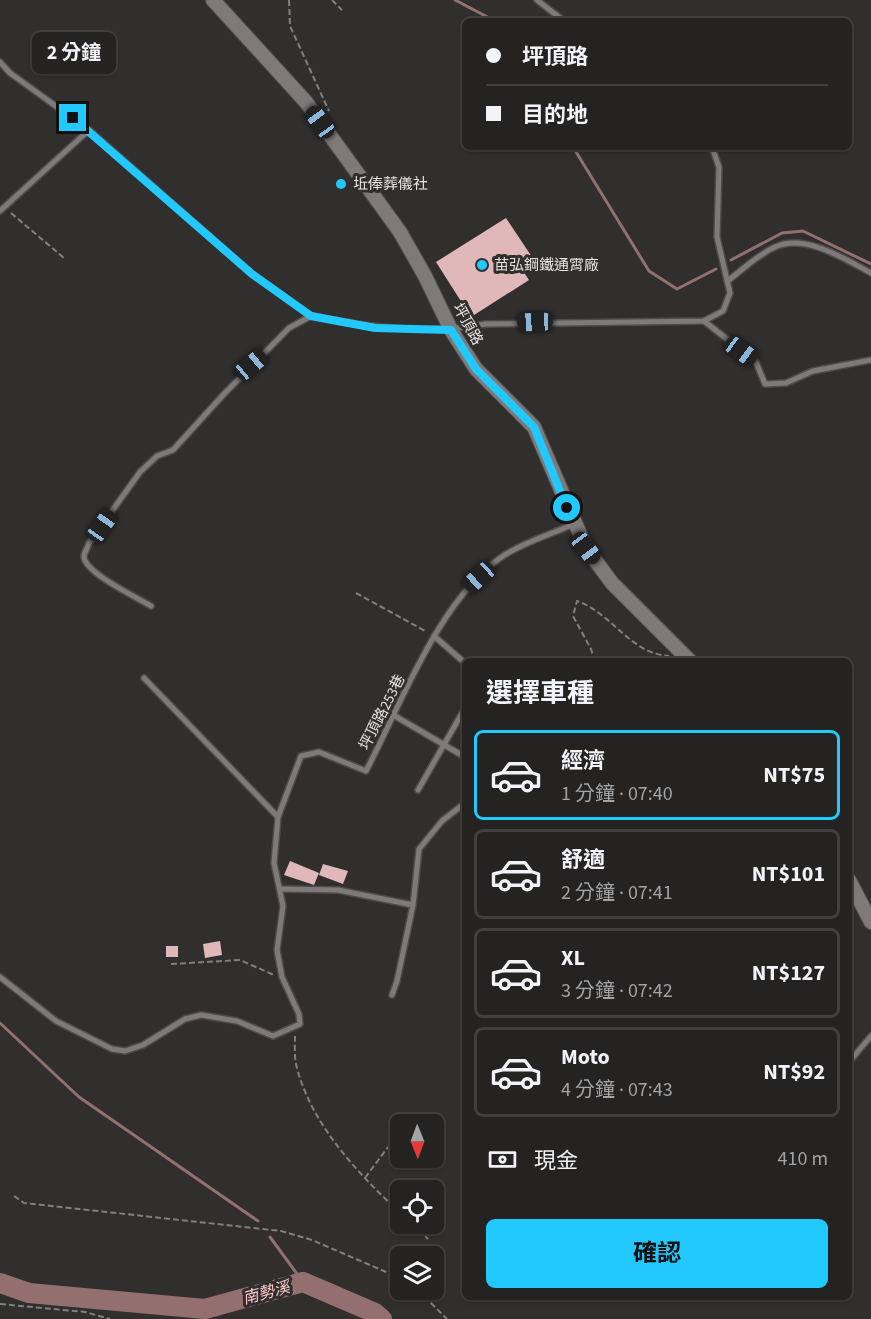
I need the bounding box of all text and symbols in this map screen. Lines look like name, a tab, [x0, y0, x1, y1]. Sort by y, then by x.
callout: 2 分鐘	[31, 31, 115, 73]
text: 2 分鐘	[47, 39, 101, 67]
text: 坪頂路	[522, 41, 588, 73]
text: 目的地	[522, 99, 588, 131]
car	[302, 102, 338, 142]
route end	[59, 104, 86, 131]
place label: 坵俸葬儀社	[353, 174, 428, 195]
marker: 坵俸葬儀社	[334, 177, 348, 191]
place label: 苗弘鋼鐵通霄廠	[494, 255, 599, 276]
marker: 苗弘鋼鐵通霄廠	[475, 258, 489, 272]
street label: 坪頂路	[447, 299, 488, 349]
car	[517, 312, 553, 332]
car	[721, 333, 761, 369]
car	[231, 347, 271, 383]
route start	[553, 494, 580, 521]
car	[84, 506, 120, 546]
car	[568, 528, 604, 568]
car	[460, 558, 498, 596]
street label: 坪頂路253巷	[354, 671, 410, 754]
text: 選擇車種	[486, 674, 594, 713]
text: 經濟	[561, 745, 605, 777]
icon: car	[489, 748, 543, 802]
text: NT$75	[763, 759, 825, 791]
text: 1 分鐘 · 07:40	[561, 780, 673, 808]
text: 舒適	[561, 844, 605, 876]
icon: car	[489, 847, 543, 901]
text: NT$101	[752, 858, 825, 890]
text: 2 分鐘 · 07:41	[561, 879, 673, 907]
text: XL	[561, 942, 585, 974]
icon: car	[489, 946, 543, 1000]
text: NT$127	[752, 957, 825, 989]
text: 3 分鐘 · 07:42	[561, 977, 673, 1005]
text: Moto	[561, 1041, 610, 1073]
icon: car	[489, 1045, 543, 1099]
text: NT$92	[763, 1056, 825, 1088]
text: 4 分鐘 · 07:43	[561, 1076, 673, 1104]
north arrow	[390, 1114, 444, 1168]
map controls	[390, 1114, 444, 1300]
icon: cash	[486, 1143, 519, 1176]
text: 現金	[534, 1145, 578, 1177]
text: 410 m	[778, 1145, 828, 1173]
button: locate	[390, 1180, 444, 1234]
button: 確認	[486, 1219, 828, 1288]
button: layers	[390, 1246, 444, 1300]
water label: 南勢溪	[240, 1276, 294, 1310]

